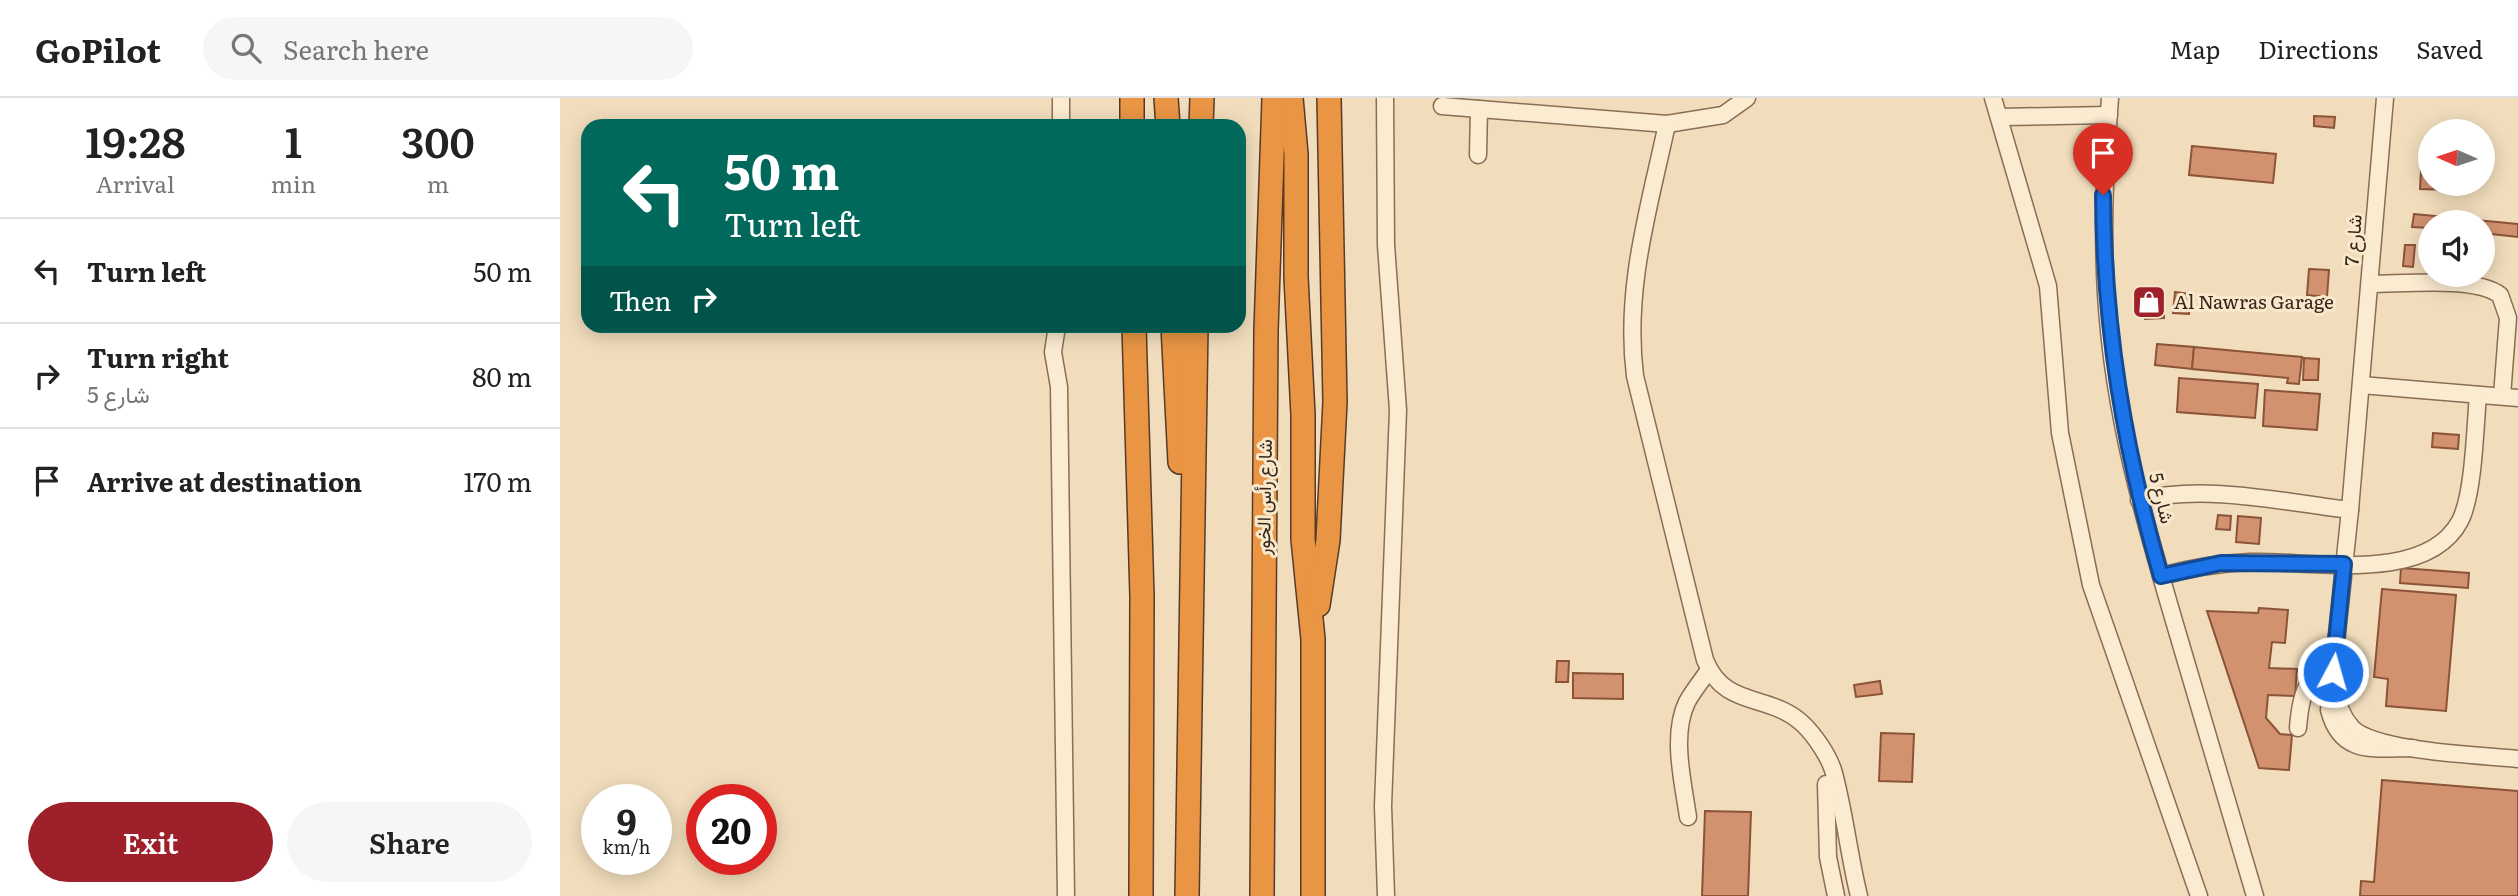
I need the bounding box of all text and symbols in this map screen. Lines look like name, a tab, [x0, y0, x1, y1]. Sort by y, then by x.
search box	[203, 17, 693, 80]
text: GoPilot	[35, 24, 161, 73]
icon: search	[227, 29, 265, 67]
text: Search here	[283, 29, 429, 68]
text: Map	[2169, 31, 2220, 66]
text: Directions	[2258, 31, 2378, 66]
text: Saved	[2416, 31, 2483, 66]
text: 19:28	[85, 109, 186, 171]
text: 1	[285, 109, 302, 171]
text: 300	[401, 109, 475, 171]
north arrow	[2418, 119, 2496, 196]
map controls	[2418, 119, 2495, 287]
pin	[2073, 123, 2133, 195]
text: 50 m	[724, 132, 840, 205]
icon: arrive	[2084, 134, 2122, 172]
icon: left	[609, 147, 700, 238]
text: Arrival	[96, 166, 175, 200]
text: min	[271, 166, 316, 200]
text: m	[427, 166, 449, 200]
text: Turn left	[724, 199, 861, 247]
button: sound	[2418, 210, 2495, 287]
street label: شارع 7	[2336, 213, 2368, 267]
text: Turn left	[87, 251, 206, 290]
text: 50 m	[473, 251, 532, 290]
icon: left	[28, 252, 66, 290]
text: Then	[609, 280, 671, 319]
icon: right	[685, 280, 723, 318]
shop icon: Al Nawras Garage	[2130, 283, 2168, 321]
place label: Al Nawras Garage	[2174, 287, 2334, 315]
text: Turn right	[87, 337, 229, 376]
text: 80 m	[472, 356, 532, 395]
icon: right	[28, 357, 66, 395]
text: شارع 5	[87, 376, 150, 410]
street label: شارع رأس الخور	[1248, 439, 1278, 556]
text: Arrive at destination	[87, 461, 362, 500]
text: 170 m	[464, 461, 532, 500]
icon: arrive	[28, 462, 66, 500]
street label: شارع 5	[2143, 469, 2183, 526]
position arrow	[2296, 635, 2370, 709]
speed limit sign: 20	[686, 784, 777, 875]
text: 9	[616, 794, 637, 846]
button: Exit	[28, 802, 273, 882]
button: Share	[287, 802, 532, 882]
text: km/h	[603, 833, 650, 860]

